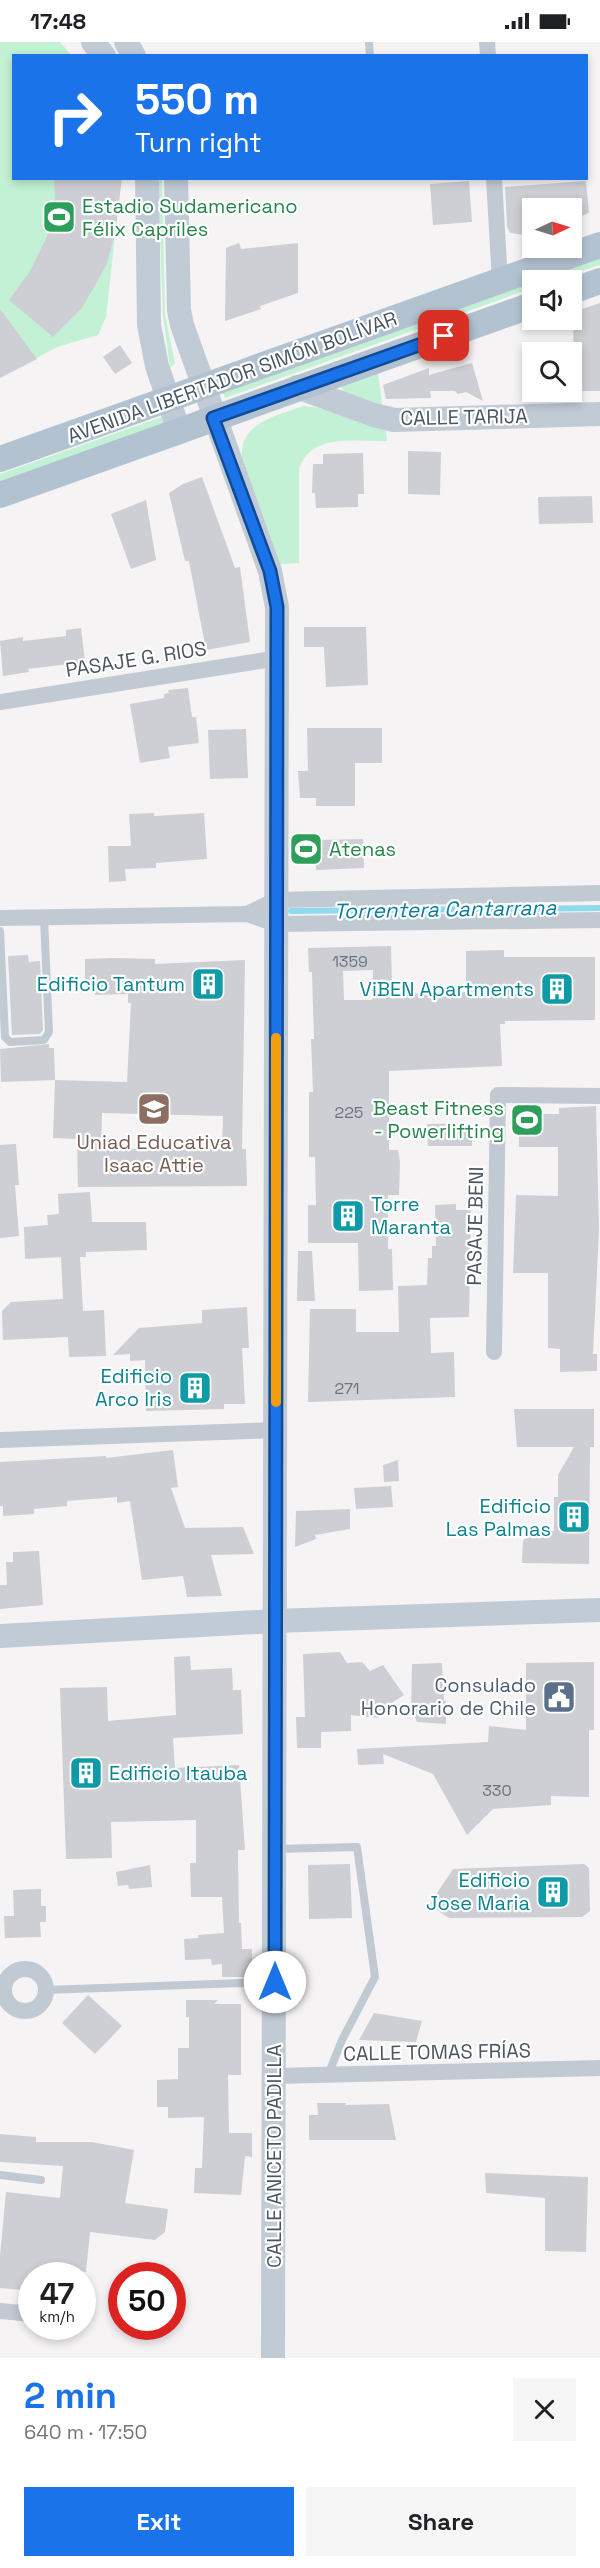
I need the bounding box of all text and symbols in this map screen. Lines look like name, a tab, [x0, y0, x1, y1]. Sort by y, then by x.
text: 17:48	[30, 7, 86, 35]
text: 550 m	[135, 73, 259, 126]
icon: right	[36, 78, 114, 156]
text: Turn right	[135, 125, 262, 160]
place label: Estadio Sudamericano Félix Capriles	[82, 193, 298, 242]
north arrow	[522, 198, 582, 258]
map controls	[522, 198, 582, 402]
sports icon: Estadio Sudamericano Félix Capriles	[41, 199, 77, 235]
button: sound	[522, 270, 582, 330]
street label: AVENIDA LIBERTADOR SIMÓN BOLÍVAR	[64, 305, 400, 449]
pin	[418, 310, 469, 361]
icon: arrive	[427, 319, 460, 352]
button: search	[522, 342, 582, 402]
street label: CALLE TARIJA	[400, 403, 528, 431]
street label: PASAJE G. RIOS	[64, 635, 208, 683]
sports icon: Atenas	[288, 831, 324, 867]
place label: Atenas	[329, 836, 396, 862]
water label: Torrentera Cantarrana	[333, 894, 558, 924]
house number: 1359	[332, 951, 368, 972]
building icon: Edificio Tantum	[190, 966, 226, 1002]
place label: Edificio Tantum	[37, 971, 185, 997]
building icon: ViBEN Apartments	[539, 971, 575, 1007]
place label: ViBEN Apartments	[360, 976, 534, 1002]
school or university icon: Uniad Educativa Isaac Attie	[136, 1091, 172, 1127]
place label: Beast Fitness - Powerlifting	[373, 1095, 504, 1144]
house number: 225	[335, 1102, 363, 1123]
sports icon: Beast Fitness - Powerlifting	[509, 1102, 545, 1138]
place label: Uniad Educativa Isaac Attie	[76, 1129, 232, 1178]
street label: PASAJE BENI	[461, 1166, 489, 1286]
place label: Torre Maranta	[371, 1191, 451, 1240]
building icon: Torre Maranta	[330, 1198, 366, 1234]
place label: Edificio Arco Iris	[95, 1363, 172, 1412]
building icon: Edificio Arco Iris	[177, 1370, 213, 1406]
house number: 271	[334, 1378, 360, 1399]
place label: Edificio Las Palmas	[446, 1493, 551, 1542]
building icon: Edificio Las Palmas	[556, 1499, 592, 1535]
place label: Consulado Honorario de Chile	[361, 1672, 536, 1721]
public building icon: Consulado Honorario de Chile	[541, 1679, 577, 1715]
building icon: Edificio Itauba	[68, 1755, 104, 1791]
place label: Edificio Itauba	[109, 1760, 248, 1786]
house number: 330	[482, 1780, 512, 1801]
place label: Edificio Jose Maria	[426, 1867, 530, 1916]
building icon: Edificio Jose Maria	[535, 1874, 571, 1910]
position arrow	[243, 1950, 307, 2014]
street label: CALLE TOMAS FRÍAS	[343, 2037, 531, 2067]
street label: CALLE ANICETO PADILLA	[261, 2044, 287, 2268]
speed limit sign: 50	[108, 2262, 186, 2340]
text: 47	[40, 2274, 74, 2313]
text: km/h	[39, 2307, 75, 2326]
text: 2 min	[24, 2373, 117, 2419]
button: close	[513, 2378, 576, 2441]
text: 640 m · 17:50	[24, 2419, 147, 2445]
button: Exit	[24, 2487, 294, 2556]
button: Share	[306, 2487, 576, 2556]

